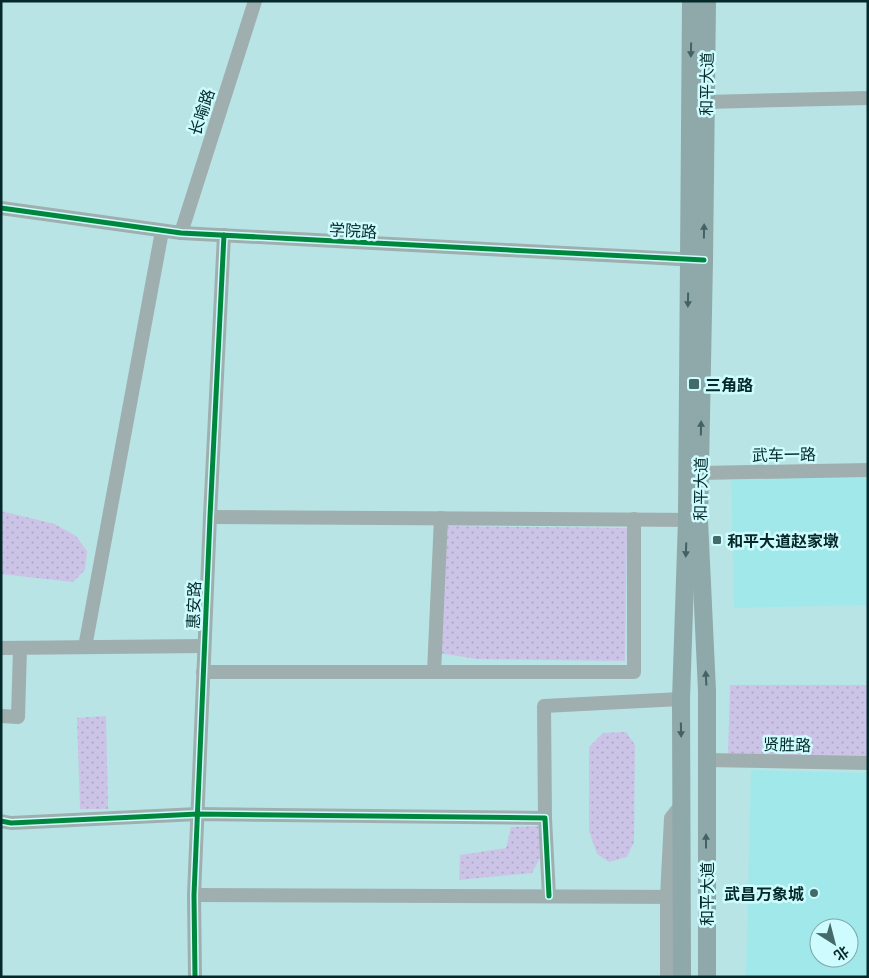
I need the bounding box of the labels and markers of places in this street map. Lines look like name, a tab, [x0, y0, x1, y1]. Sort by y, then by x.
place label: 三角路	[705, 375, 753, 394]
marker: 三角路	[687, 377, 701, 391]
place label: 和平大道赵家墩	[727, 531, 839, 550]
marker: 和平大道赵家墩	[711, 534, 723, 546]
place label: 武昌万象城	[724, 884, 804, 903]
marker: 武昌万象城	[808, 887, 820, 899]

